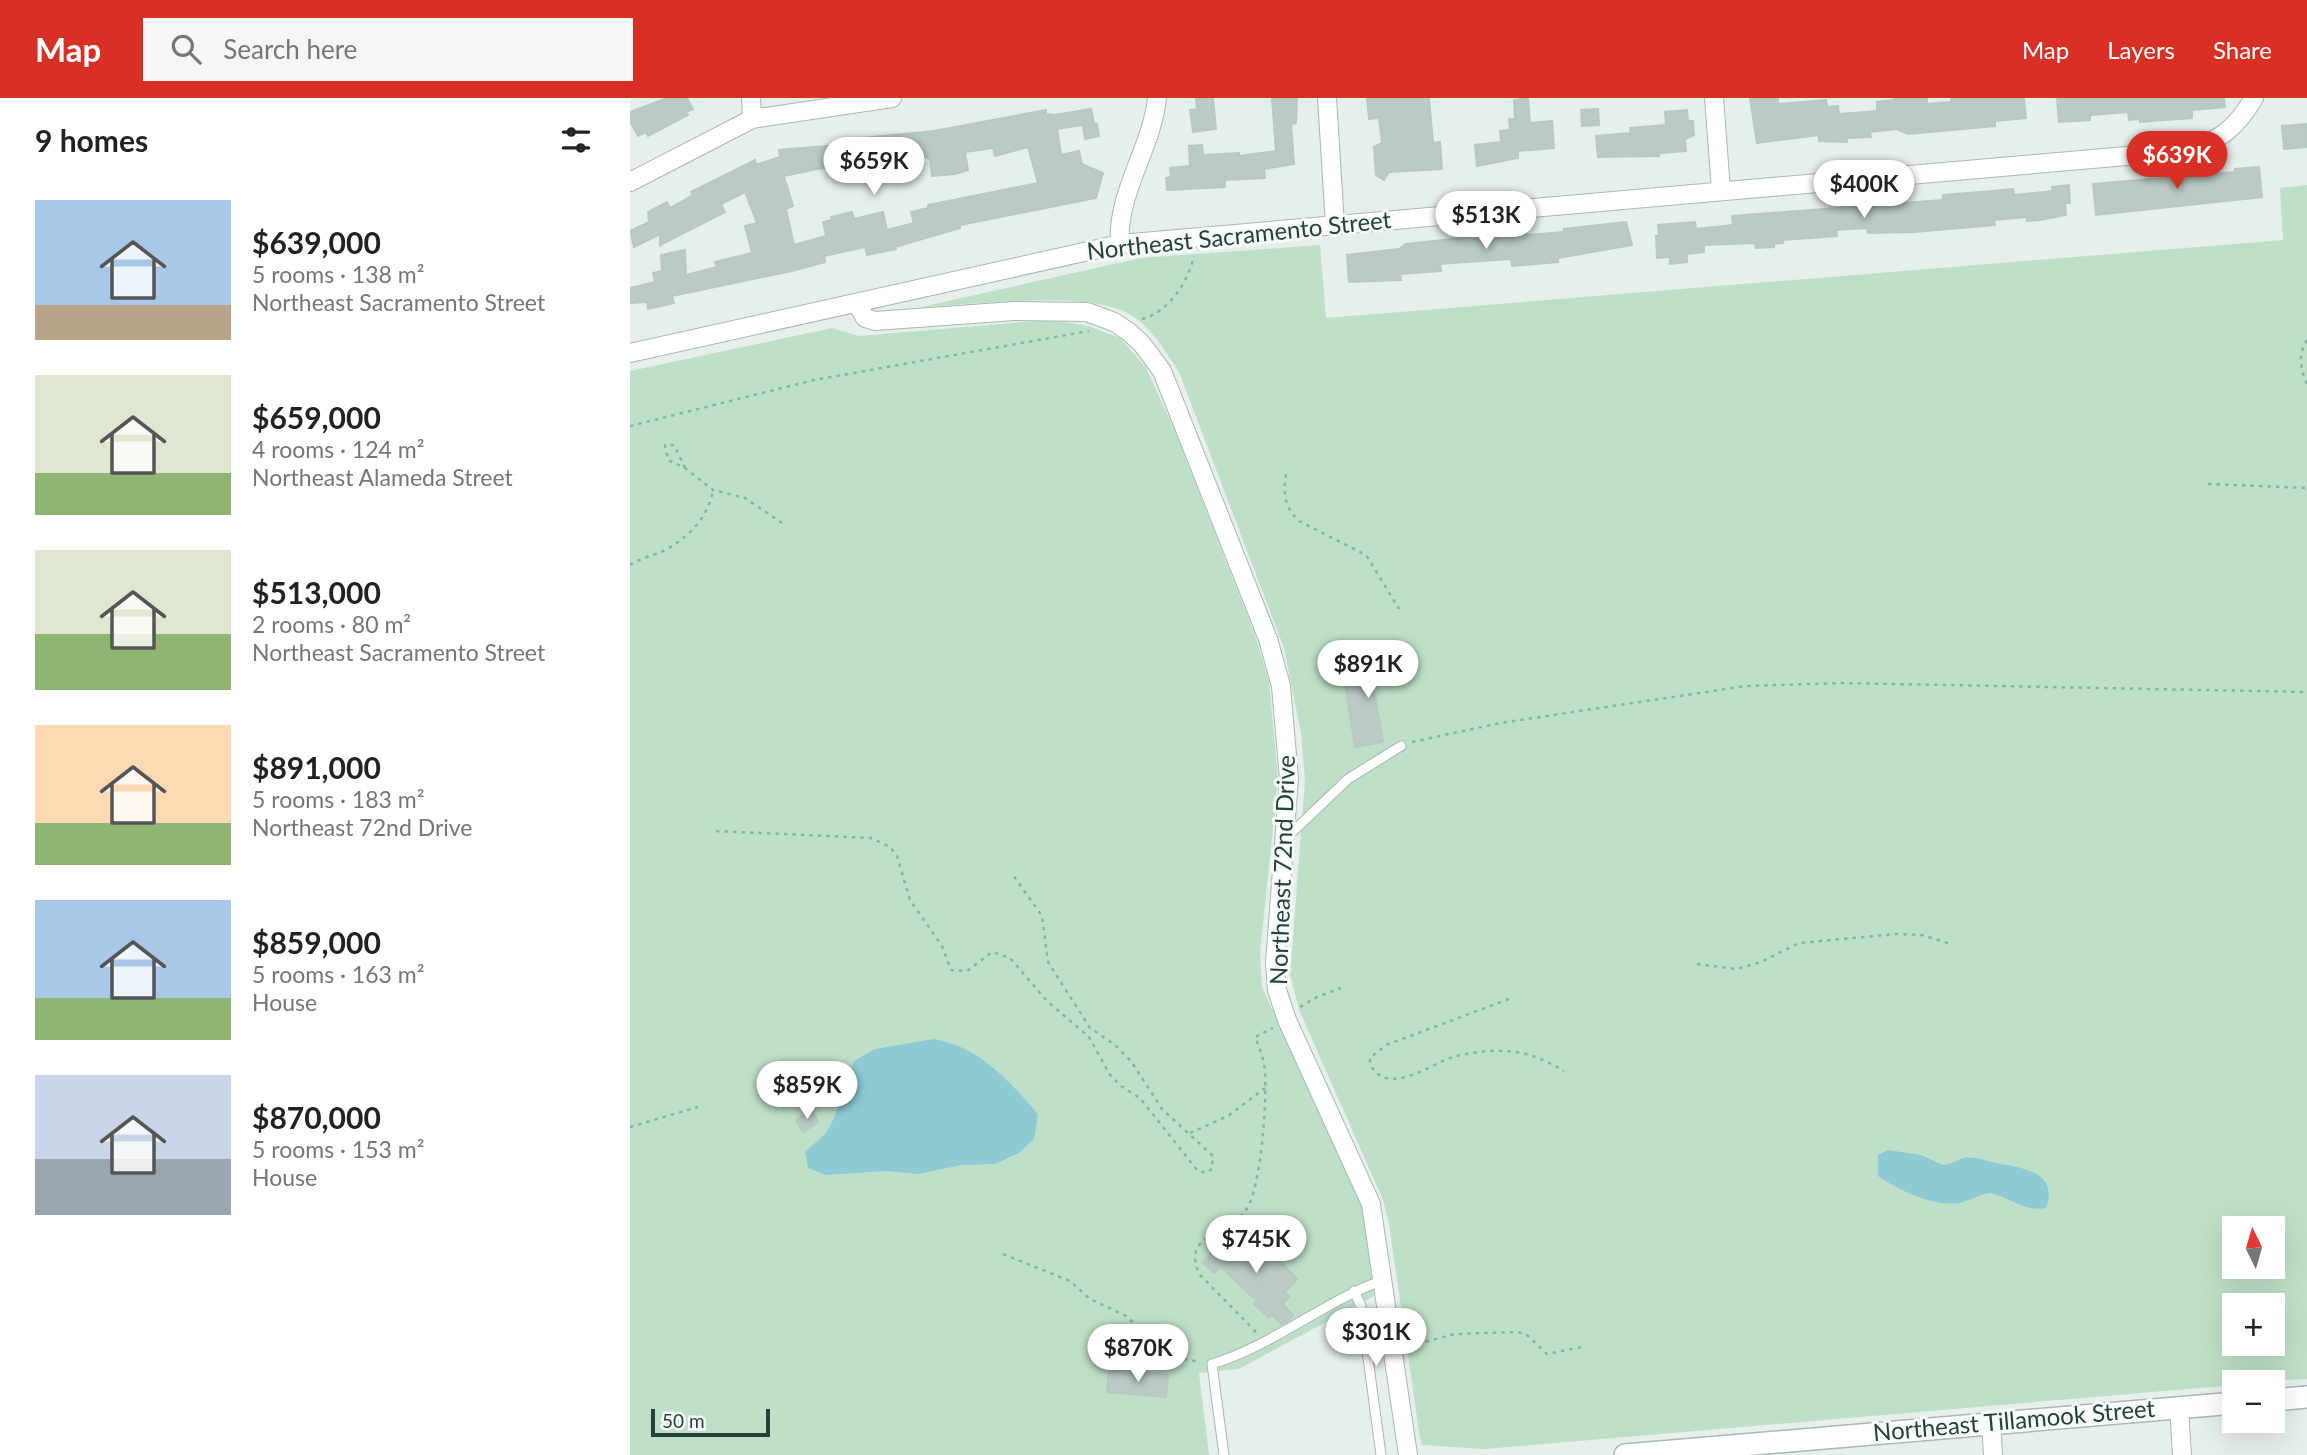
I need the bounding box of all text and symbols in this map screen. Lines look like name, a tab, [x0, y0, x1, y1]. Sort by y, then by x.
search box	[143, 18, 633, 81]
text: Map	[35, 29, 101, 69]
icon: search	[167, 30, 205, 68]
text: Search here	[223, 33, 357, 65]
text: Map	[2022, 35, 2069, 64]
text: Layers	[2107, 35, 2175, 64]
text: Share	[2213, 35, 2272, 64]
icon: filters	[557, 121, 595, 159]
text: 9 homes	[35, 122, 148, 158]
pin: $639K	[2128, 132, 2226, 191]
pin: $659K	[825, 138, 923, 197]
text: $639K	[2142, 140, 2212, 168]
text: $659K	[839, 146, 909, 174]
pin: $400K	[1815, 160, 1913, 220]
text: $400K	[1829, 169, 1899, 197]
pin: $513K	[1437, 192, 1535, 251]
text: $513K	[1451, 200, 1521, 228]
street label: Northeast Sacramento Street	[1085, 204, 1393, 265]
text: $639,000	[252, 224, 381, 260]
icon: home	[91, 228, 175, 312]
text: 5 rooms · 138 m²	[252, 260, 424, 288]
text: Northeast Sacramento Street	[252, 288, 545, 316]
text: $659,000	[252, 399, 381, 435]
icon: home	[91, 403, 175, 487]
text: 4 rooms · 124 m²	[252, 435, 424, 463]
text: Northeast Alameda Street	[252, 463, 513, 491]
text: $513,000	[252, 574, 381, 610]
icon: home	[91, 578, 175, 662]
text: 2 rooms · 80 m²	[252, 610, 411, 638]
text: Northeast Sacramento Street	[252, 638, 545, 666]
pin: $891K	[1319, 640, 1417, 700]
text: $891K	[1333, 649, 1403, 677]
text: $891,000	[252, 749, 381, 785]
icon: home	[91, 753, 175, 837]
street label: Northeast 72nd Drive	[1263, 754, 1300, 985]
text: 5 rooms · 183 m²	[252, 785, 424, 813]
text: Northeast 72nd Drive	[252, 813, 472, 841]
text: $859,000	[252, 924, 381, 960]
icon: home	[91, 928, 175, 1012]
text: 5 rooms · 163 m²	[252, 960, 424, 988]
text: House	[252, 988, 317, 1016]
pin: $859K	[758, 1062, 856, 1121]
text: $859K	[772, 1070, 842, 1098]
text: $870,000	[252, 1099, 381, 1135]
icon: home	[91, 1103, 175, 1187]
text: 5 rooms · 153 m²	[252, 1135, 424, 1163]
text: House	[252, 1163, 317, 1191]
pin: $745K	[1207, 1216, 1305, 1275]
north arrow	[2222, 1216, 2286, 1279]
map controls	[2222, 1216, 2285, 1433]
text: $745K	[1221, 1224, 1291, 1252]
button: +	[2222, 1293, 2285, 1356]
pin: $301K	[1327, 1308, 1425, 1368]
text: $301K	[1341, 1317, 1411, 1345]
pin: $870K	[1089, 1324, 1187, 1384]
text: $870K	[1103, 1333, 1173, 1361]
button: −	[2222, 1370, 2285, 1433]
street label: Northeast Tillamook Street	[1872, 1393, 2156, 1446]
scale bar	[651, 1406, 770, 1438]
text: 50 m	[662, 1409, 705, 1432]

